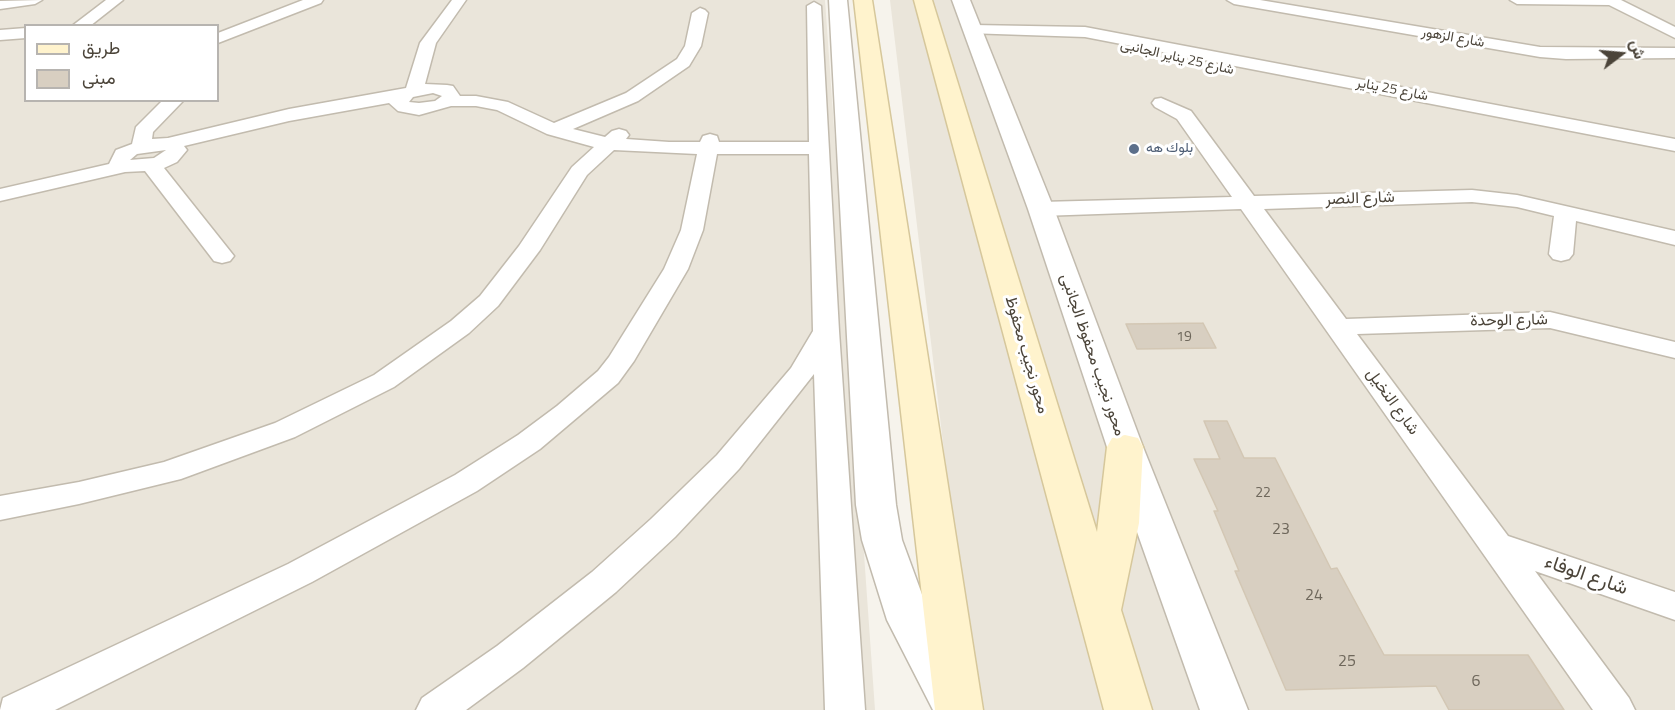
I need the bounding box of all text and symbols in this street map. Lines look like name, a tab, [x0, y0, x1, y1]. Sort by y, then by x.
legend	[24, 24, 219, 102]
street label: شارع الزهور	[1420, 24, 1486, 52]
north arrow	[1591, 24, 1651, 84]
text: طريق	[82, 34, 120, 61]
text: ش	[1624, 36, 1652, 62]
street label: شارع 25 يناير الجانبى	[1119, 37, 1235, 79]
text: مبنى	[82, 64, 116, 91]
street label: شارع 25 يناير	[1355, 75, 1429, 105]
place label: بلوك هه	[1146, 141, 1193, 157]
marker: بلوك هه	[1127, 142, 1141, 156]
street label: شارع النصر	[1325, 188, 1395, 210]
street label: محور نجيب محفوظ الجانبى	[1055, 271, 1129, 439]
street label: محور نجيب محفوظ	[1000, 294, 1052, 416]
street label: شارع الوحدة	[1470, 311, 1548, 331]
house number: 19	[1176, 330, 1192, 346]
street label: شارع النخيل	[1361, 365, 1423, 439]
house number: 22	[1255, 486, 1271, 502]
house number: 23	[1272, 520, 1290, 540]
street label: شارع الوفاء	[1541, 551, 1631, 601]
house number: 24	[1305, 586, 1323, 606]
house number: 25	[1338, 652, 1356, 672]
house number: 6	[1472, 672, 1480, 692]

